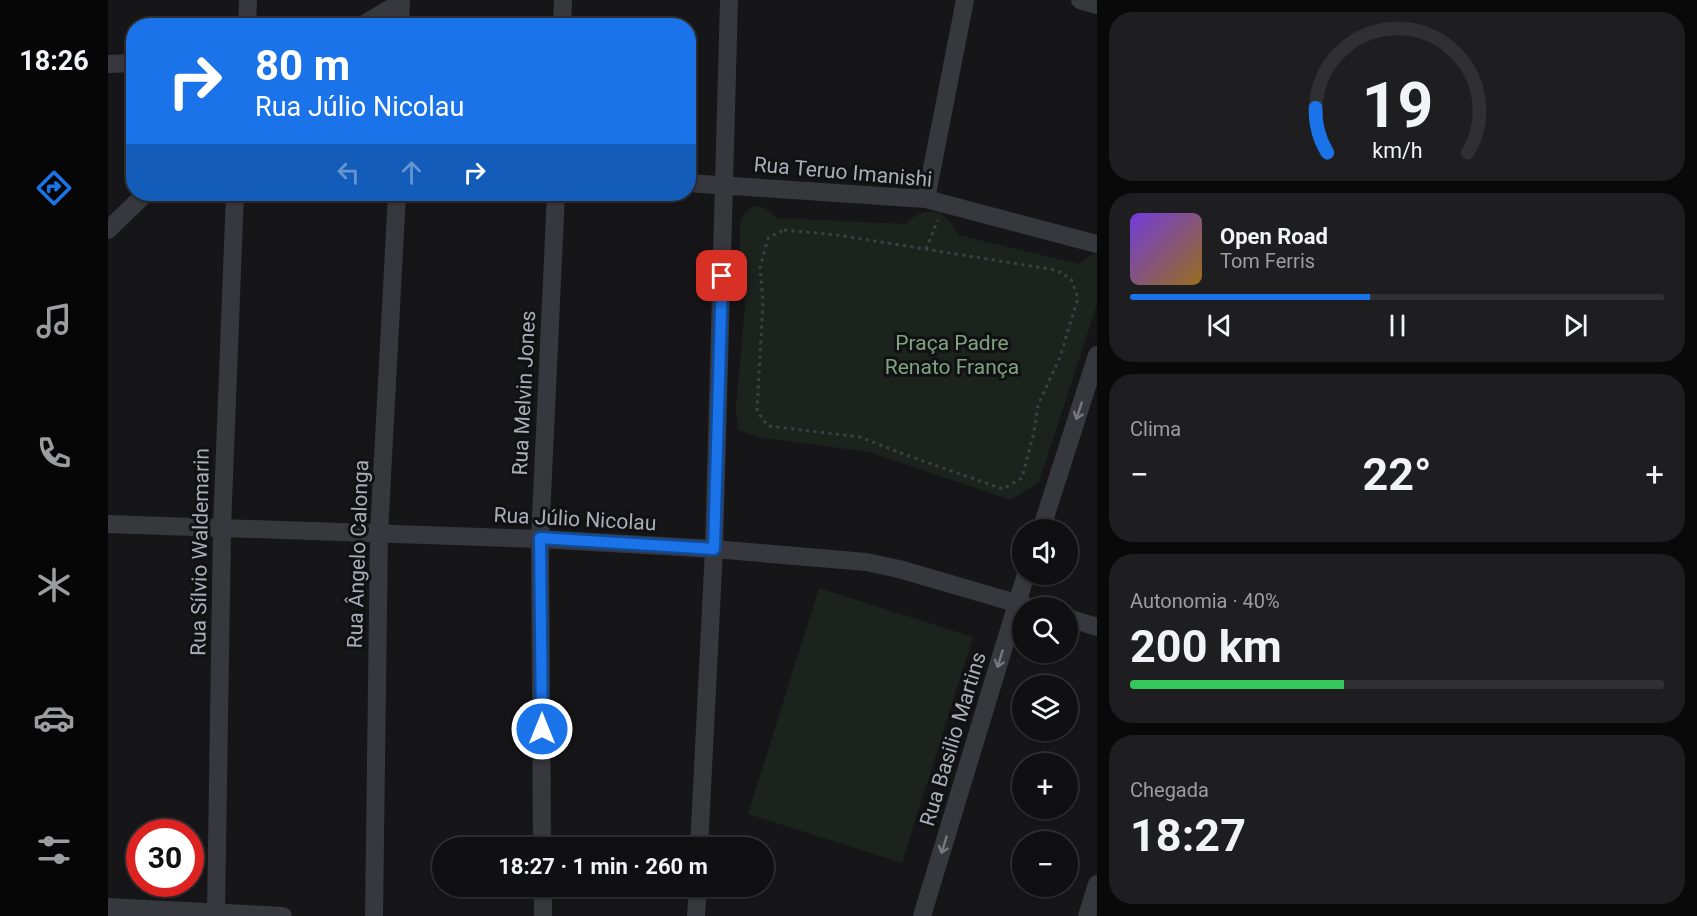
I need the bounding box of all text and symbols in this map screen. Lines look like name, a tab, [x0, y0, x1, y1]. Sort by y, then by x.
text: 80 m	[255, 41, 350, 90]
icon: right	[156, 42, 234, 120]
text: 18:26	[19, 45, 89, 77]
text: 19	[1361, 70, 1433, 143]
text: Rua Júlio Nicolau	[255, 91, 464, 123]
text: km/h	[1372, 139, 1422, 164]
street label: Rua Teruo Imanishi	[753, 152, 933, 192]
icon: left	[332, 156, 365, 189]
icon: ahead	[395, 156, 428, 189]
icon: right	[458, 156, 491, 189]
icon: directions	[33, 167, 75, 209]
text: Open Road	[1220, 224, 1328, 249]
text: Tom Ferris	[1220, 249, 1315, 273]
pin	[696, 250, 747, 301]
icon: arrive	[705, 259, 738, 292]
icon: music	[33, 300, 75, 342]
icon: previous	[1203, 309, 1236, 342]
icon: pause	[1381, 309, 1414, 342]
icon: next	[1559, 309, 1592, 342]
street label: Rua Melvin Jones	[508, 310, 540, 476]
park label: Praça Padre Renato França	[885, 331, 1019, 379]
one-way arrow	[1073, 401, 1084, 420]
text: Clima	[1130, 417, 1181, 441]
icon: phone	[33, 432, 75, 474]
street label: Rua Sílvio Waldemarin	[186, 448, 214, 656]
text: 22°	[1362, 448, 1432, 501]
text: −	[1130, 455, 1149, 494]
text: +	[1645, 455, 1664, 494]
street label: Rua Ângelo Calonga	[343, 459, 373, 649]
street label: Rua Júlio Nicolau	[493, 503, 657, 535]
map controls	[1012, 519, 1078, 897]
button: sound	[1012, 519, 1078, 585]
icon: climate	[33, 564, 75, 606]
text: Autonomia · 40%	[1130, 589, 1280, 613]
button: search	[1012, 597, 1078, 663]
text: 200 km	[1130, 620, 1282, 673]
street label: Rua Basilio Martins	[915, 649, 991, 829]
one-way arrow	[994, 649, 1005, 668]
button: layers	[1012, 675, 1078, 741]
icon: car	[33, 697, 75, 739]
position arrow	[510, 697, 574, 761]
button: +	[1012, 753, 1078, 819]
text: Chegada	[1130, 778, 1209, 802]
text: 18:27	[1130, 809, 1246, 862]
speed limit sign: 30	[126, 819, 204, 897]
icon: filters	[33, 829, 75, 871]
button: −	[1012, 831, 1078, 897]
one-way arrow	[938, 835, 949, 854]
text: 18:27 · 1 min · 260 m	[498, 854, 708, 879]

